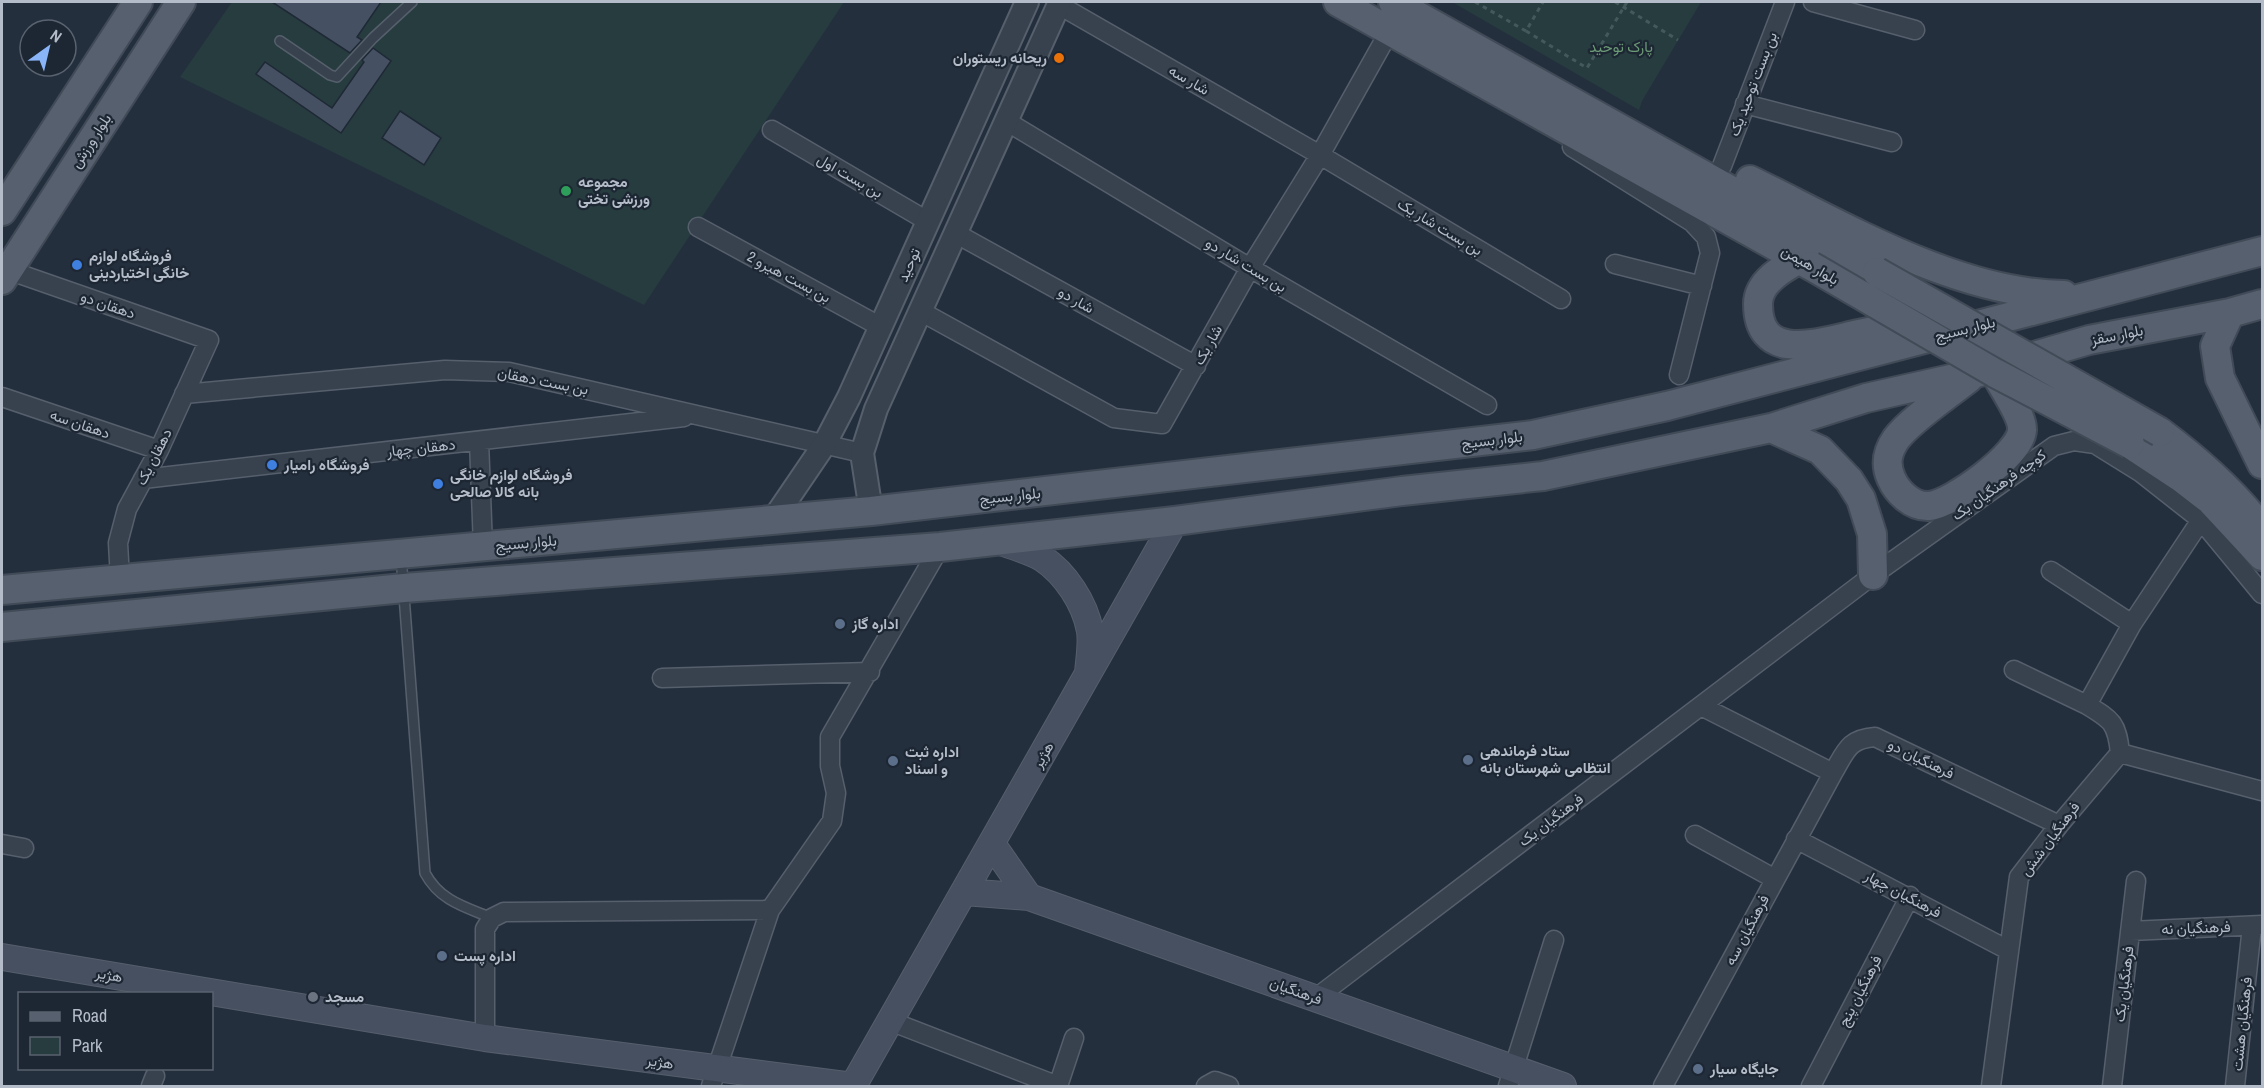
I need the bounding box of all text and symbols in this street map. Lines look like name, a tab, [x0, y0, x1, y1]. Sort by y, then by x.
north arrow	[18, 18, 78, 78]
text: N	[46, 24, 66, 47]
street label: بن بست توحید یک	[1723, 29, 1782, 139]
park label: پارک توحید	[1589, 36, 1653, 57]
place label: ریحانە ریستوران	[953, 47, 1047, 68]
marker: ریحانە ریستوران	[1052, 51, 1066, 65]
street label: شار سه	[1165, 59, 1214, 100]
street label: بلوار ورزش	[65, 109, 116, 172]
street label: بن بست اول	[813, 148, 887, 203]
place label: مجموعه ورزشی تختی	[578, 171, 650, 209]
marker: مجموعه ورزشی تختی	[559, 184, 573, 198]
street label: بن بست شار یک	[1394, 193, 1487, 260]
street label: بن بست شار دو	[1202, 232, 1291, 297]
street label: بلوار هیمن	[1778, 240, 1843, 289]
street label: توحید	[892, 244, 925, 285]
place label: فروشگاه لوازم خانگی اختیاردینی	[89, 245, 189, 283]
street label: بن بست هیرو 2	[744, 246, 835, 307]
marker: فروشگاه لوازم خانگی اختیاردینی	[70, 258, 84, 272]
street label: شار دو	[1054, 281, 1098, 318]
street label: دهقان دو	[78, 285, 138, 324]
street label: بلوار بسیج	[1932, 311, 1998, 347]
street label: بلوار سقز	[2088, 319, 2145, 350]
street label: شار یک	[1188, 321, 1227, 369]
street label: بن بست دهقان	[496, 361, 590, 400]
street label: دهقان سه	[47, 403, 113, 444]
street label: دهقان یک	[130, 425, 177, 489]
street label: بلوار بسیج	[1460, 425, 1524, 455]
street label: دهقان چهار	[384, 433, 456, 462]
street label: کوچه فرهنگیان یک	[1947, 444, 2050, 525]
place label: فروشگاه رامیار	[283, 454, 370, 475]
marker: فروشگاه رامیار	[265, 458, 279, 472]
place label: فروشگاه لوازم خانگی بانه کالا صالحی	[450, 464, 573, 502]
marker: فروشگاه لوازم خانگی بانه کالا صالحی	[431, 477, 445, 491]
street label: بلوار بسیج	[978, 482, 1042, 510]
street label: بلوار بسیج	[494, 529, 558, 557]
place label: اداره گاز	[851, 613, 899, 634]
marker: اداره گاز	[833, 617, 847, 631]
street label: فرهنگیان دو	[1885, 733, 1958, 784]
street label: هژیر	[1026, 738, 1058, 773]
place label: ستاد فرماندهی انتظامی شهرستان بانه	[1480, 740, 1611, 778]
place label: اداره ثبت و اسناد	[905, 741, 959, 779]
marker: ستاد فرماندهی انتظامی شهرستان بانه	[1461, 753, 1475, 767]
marker: اداره ثبت و اسناد	[886, 754, 900, 768]
street label: فرهنگیان یک	[1514, 788, 1588, 851]
street label: فرهنگیان شش	[2015, 797, 2085, 880]
street label: فرهنگیان چهار	[1860, 864, 1945, 923]
street label: فرهنگیان سه	[1719, 891, 1774, 969]
street label: فرهنگیان نه	[2161, 916, 2231, 939]
place label: اداره پست	[454, 945, 516, 966]
street label: فرهنگیان یک	[2108, 945, 2139, 1023]
marker: اداره پست	[435, 949, 449, 963]
street label: فرهنگیان پنج	[1833, 951, 1887, 1031]
street label: هژیر	[93, 962, 124, 987]
street label: فرهنگیان	[1267, 971, 1325, 1010]
street label: فرهنگیان هشت	[2226, 976, 2257, 1072]
place label: مسجد	[325, 986, 364, 1007]
marker: مسجد	[306, 990, 320, 1004]
legend	[18, 992, 213, 1070]
text: Road	[72, 1003, 107, 1028]
text: Park	[72, 1033, 103, 1058]
street label: هژیر	[644, 1049, 675, 1074]
place label: جایگاه سیار	[1709, 1058, 1779, 1079]
marker: جایگاه سیار	[1691, 1062, 1705, 1076]

